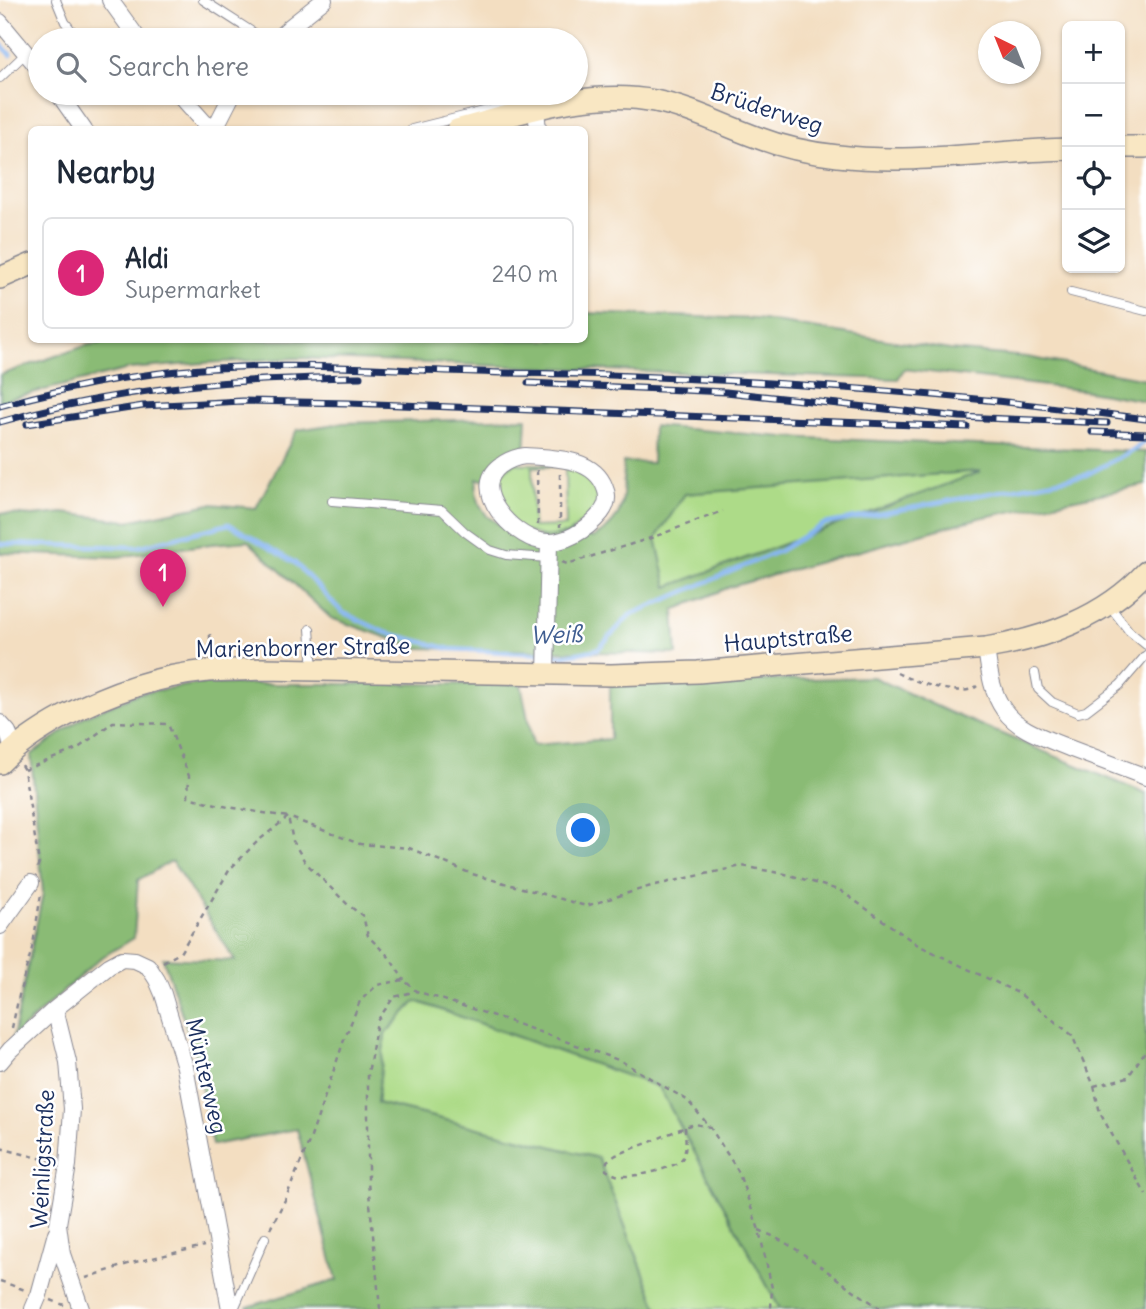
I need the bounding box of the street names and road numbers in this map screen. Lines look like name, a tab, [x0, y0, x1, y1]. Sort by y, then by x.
street label: Brüderweg	[707, 76, 827, 140]
street label: Hauptstraße	[722, 618, 854, 658]
street label: Marienborner Straße	[195, 631, 411, 663]
street label: Münterweg	[180, 1015, 234, 1137]
street label: Weinligstraße	[24, 1089, 60, 1229]

